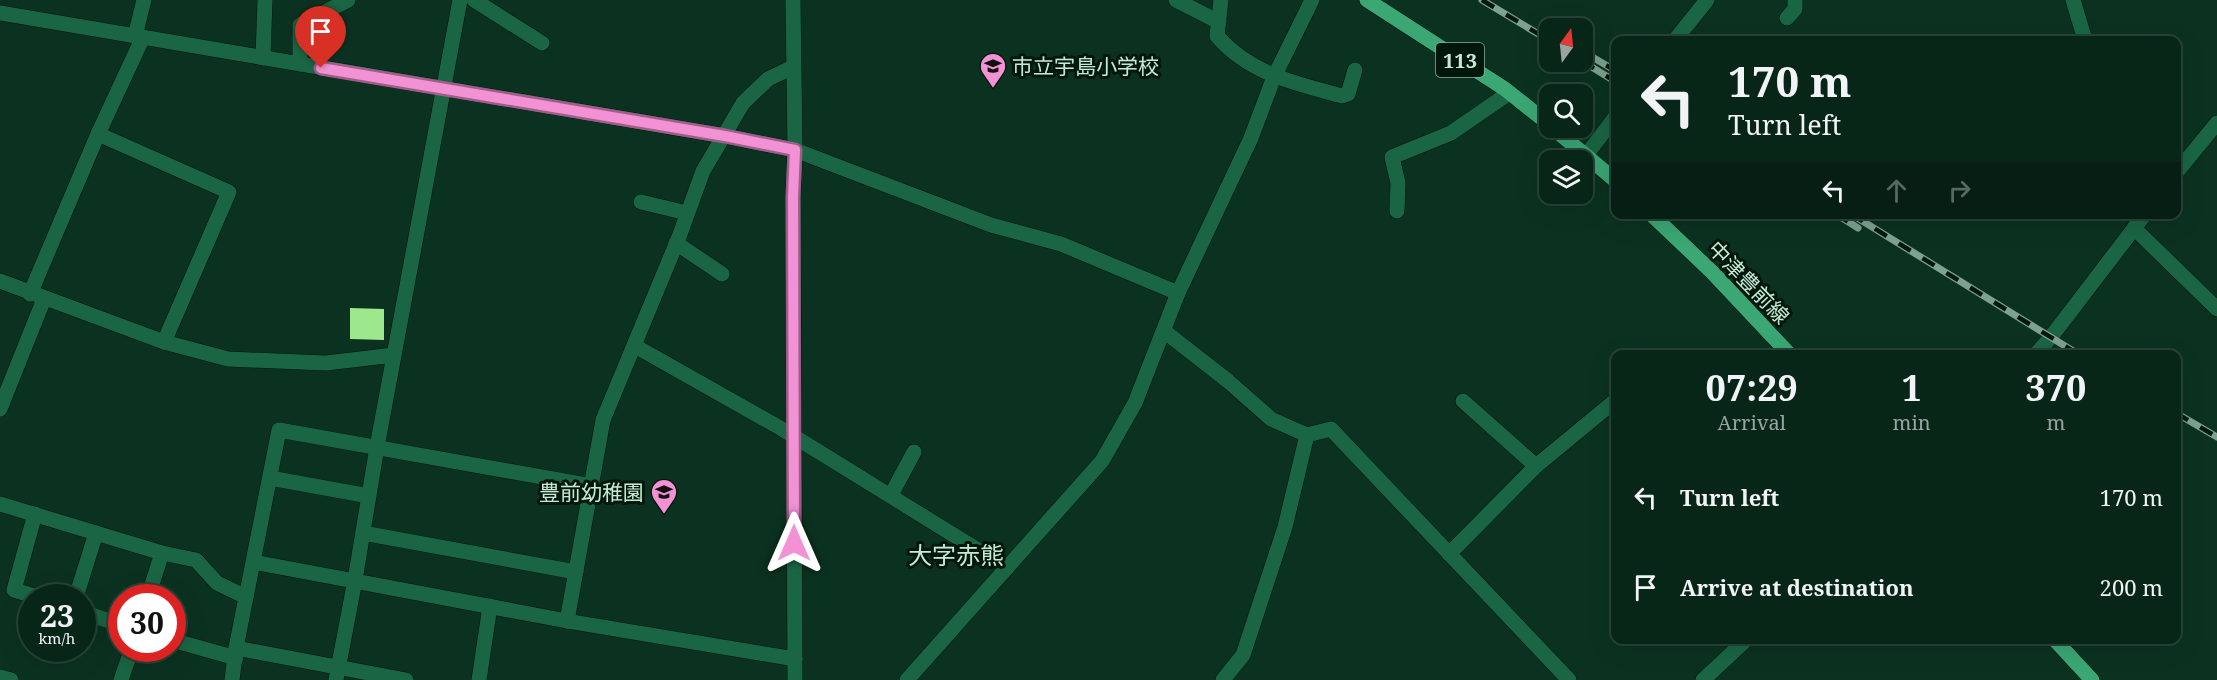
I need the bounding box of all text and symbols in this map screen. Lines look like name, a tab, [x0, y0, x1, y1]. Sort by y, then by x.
pin	[295, 6, 346, 68]
icon: arrive	[304, 15, 337, 48]
north arrow	[1539, 18, 1593, 72]
map controls	[1539, 18, 1593, 204]
road number: 113	[1436, 43, 1484, 77]
school or university icon: 市立宇島小学校	[978, 51, 1008, 89]
place label: 市立宇島小学校	[1012, 52, 1159, 80]
text: 170 m	[1728, 52, 1852, 109]
icon: left	[1629, 60, 1707, 138]
button: search	[1539, 84, 1593, 138]
text: Turn left	[1728, 106, 1841, 143]
button: layers	[1539, 150, 1593, 204]
icon: left	[1817, 174, 1850, 207]
icon: ahead	[1880, 174, 1913, 207]
icon: right	[1943, 174, 1976, 207]
street label: 中津豊前線	[1702, 235, 1796, 329]
text: 07:29	[1706, 363, 1798, 412]
text: 1	[1901, 363, 1922, 412]
text: 370	[2025, 363, 2086, 412]
text: Arrival	[1718, 409, 1786, 436]
text: min	[1893, 409, 1931, 436]
text: m	[2046, 409, 2065, 436]
school or university icon: 豊前幼稚園	[649, 477, 679, 515]
place label: 豊前幼稚園	[539, 478, 644, 506]
icon: left	[1629, 481, 1662, 514]
text: Turn left	[1680, 482, 1779, 512]
text: 170 m	[2100, 482, 2163, 512]
position arrow	[762, 511, 826, 575]
district label: 大字赤熊	[908, 538, 1004, 571]
icon: arrive	[1629, 571, 1662, 604]
text: Arrive at destination	[1680, 572, 1914, 602]
text: 200 m	[2100, 572, 2163, 602]
speed limit sign: 30	[108, 584, 186, 662]
text: 23	[40, 595, 74, 636]
text: km/h	[39, 628, 75, 648]

